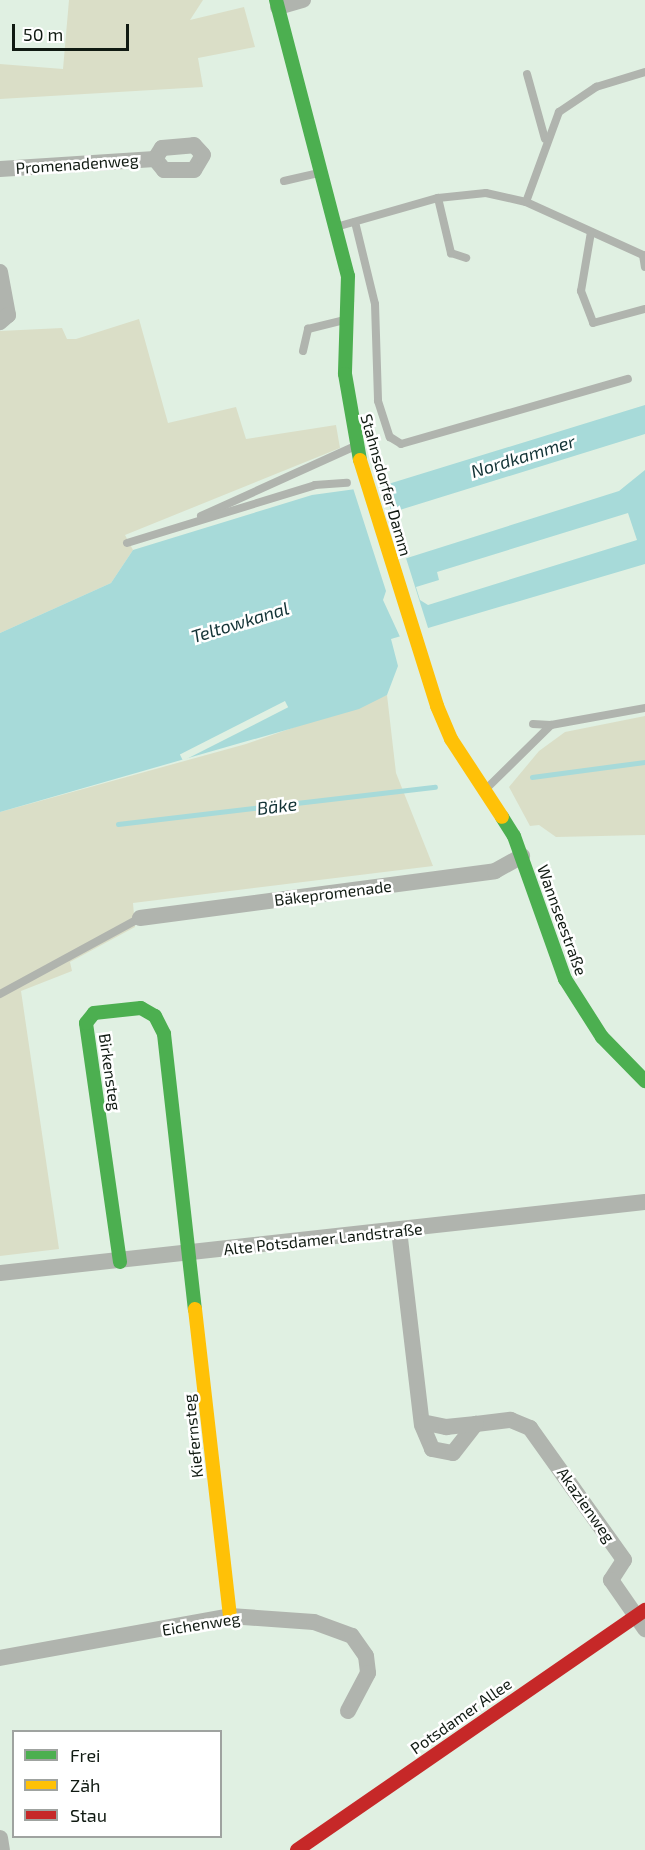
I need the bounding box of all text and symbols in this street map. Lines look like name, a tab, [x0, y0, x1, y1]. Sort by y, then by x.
scale bar	[15, 12, 132, 50]
text: 50 m	[23, 23, 63, 45]
street label: Promenadenweg	[15, 150, 139, 178]
street label: Stahnsdorfer Damm	[356, 412, 416, 558]
water label: Nordkammer	[468, 430, 578, 482]
water label: Teltowkanal	[189, 597, 291, 647]
water label: Bäke	[256, 793, 298, 819]
street label: Wannseestraße	[533, 862, 591, 978]
street label: Bäkepromenade	[273, 876, 393, 910]
street label: Birkensteg	[95, 1032, 125, 1112]
street label: Alte Potsdamer Landstraße	[222, 1219, 424, 1259]
street label: Kiefernsteg	[179, 1393, 207, 1479]
street label: Akazienweg	[553, 1464, 619, 1546]
street label: Eichenweg	[161, 1608, 241, 1640]
street label: Potsdamer Allee	[406, 1674, 516, 1758]
legend	[12, 1730, 222, 1838]
text: Frei	[70, 1744, 101, 1766]
text: Zäh	[70, 1774, 101, 1796]
text: Stau	[70, 1804, 107, 1826]

